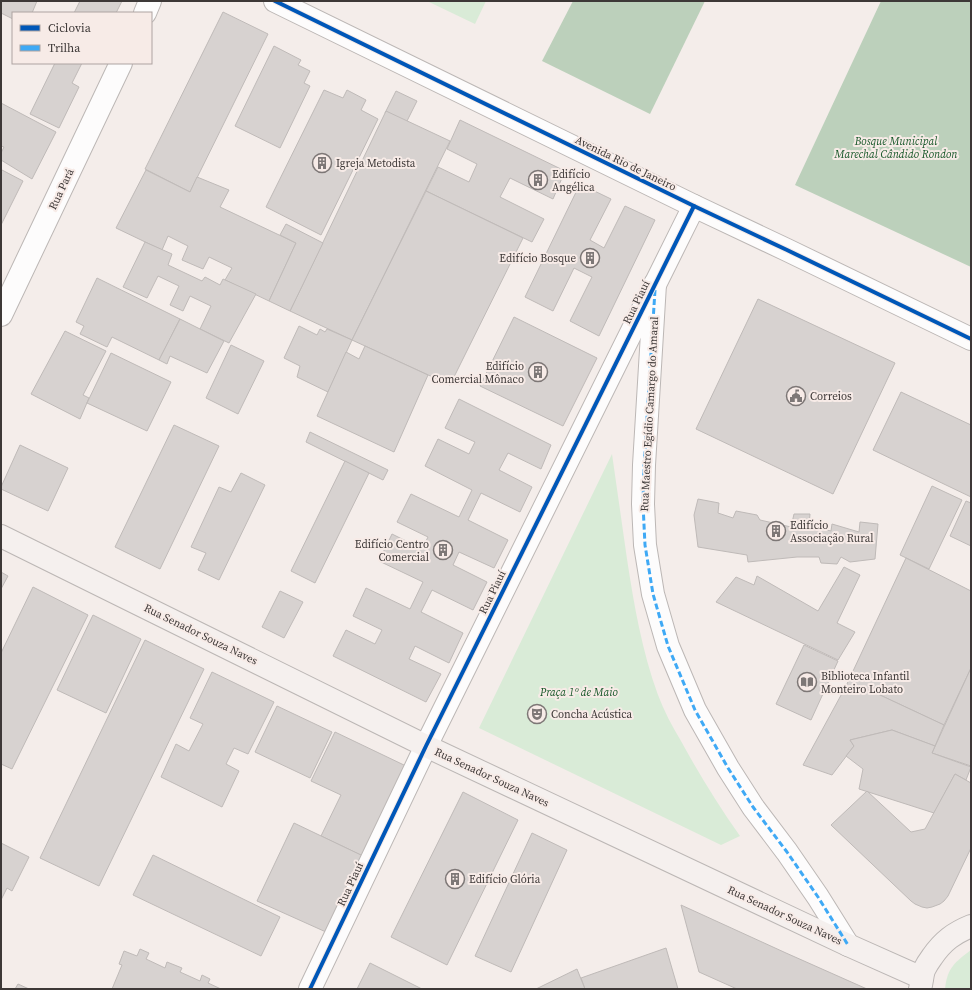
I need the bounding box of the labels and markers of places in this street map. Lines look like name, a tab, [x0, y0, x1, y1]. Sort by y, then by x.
building icon: Igreja Metodista	[311, 152, 333, 174]
place label: Igreja Metodista	[336, 156, 416, 171]
place label: Edifício Angélica	[552, 167, 595, 195]
building icon: Edifício Angélica	[527, 169, 549, 191]
building icon: Edifício Bosque	[579, 247, 601, 269]
place label: Edifício Bosque	[499, 251, 576, 266]
place label: Edifício Comercial Mônaco	[431, 359, 524, 387]
building icon: Edifício Comercial Mônaco	[527, 361, 549, 383]
public building icon: Correios	[785, 385, 807, 407]
place label: Correios	[810, 389, 852, 404]
place label: Edifício Associação Rural	[790, 518, 874, 546]
building icon: Edifício Associação Rural	[765, 520, 787, 542]
place label: Edifício Centro Comercial	[355, 537, 429, 565]
building icon: Edifício Centro Comercial	[432, 539, 454, 561]
place label: Biblioteca Infantil Monteiro Lobato	[821, 669, 910, 697]
library icon: Biblioteca Infantil Monteiro Lobato	[796, 671, 818, 693]
theatre icon: Concha Acústica	[526, 703, 548, 725]
place label: Concha Acústica	[551, 707, 633, 722]
building icon: Edifício Glória	[444, 868, 466, 890]
place label: Edifício Glória	[469, 872, 541, 887]

